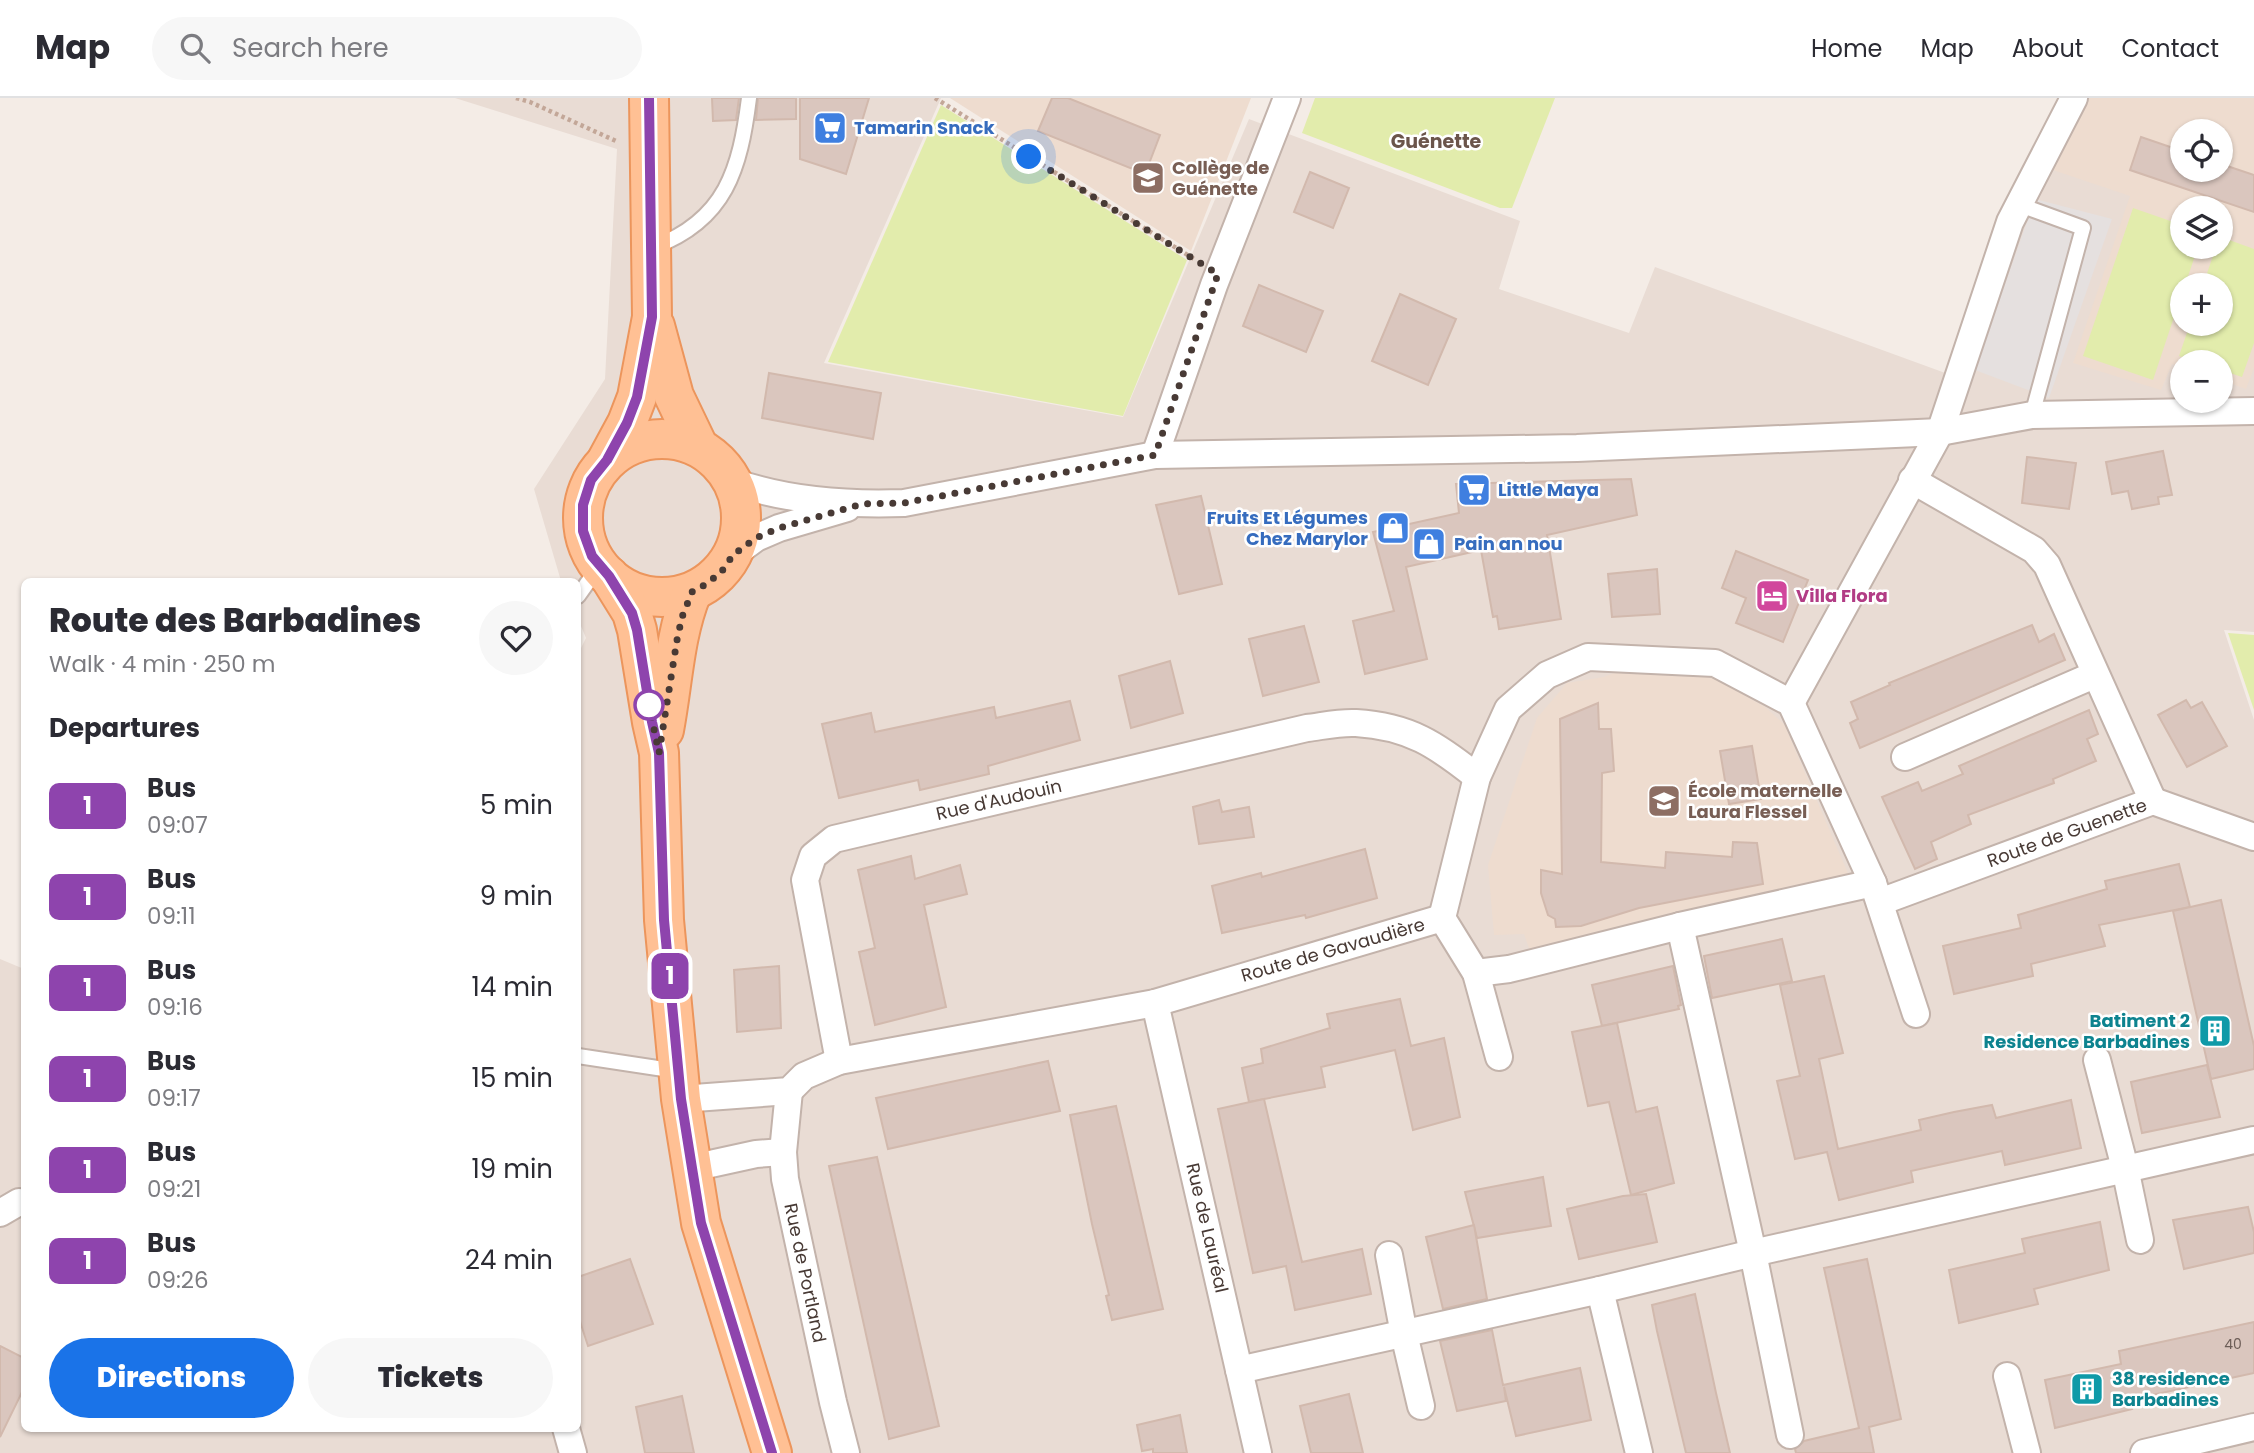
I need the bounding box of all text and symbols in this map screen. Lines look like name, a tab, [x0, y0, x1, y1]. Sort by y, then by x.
search box	[152, 17, 642, 80]
text: Map	[35, 24, 110, 71]
icon: search	[176, 29, 214, 67]
text: Search here	[232, 30, 389, 66]
text: Home	[1811, 32, 1883, 65]
text: Map	[1921, 32, 1974, 65]
text: About	[2012, 32, 2083, 65]
text: Contact	[2121, 32, 2219, 65]
supermarket icon: Tamarin Snack	[811, 109, 849, 147]
place label: Tamarin Snack	[854, 115, 995, 140]
map controls	[2170, 119, 2233, 413]
button: locate	[2170, 119, 2233, 182]
district label: Guénette	[1391, 128, 1482, 155]
your location	[1011, 139, 1046, 174]
place label: Collège de Guénette	[1172, 155, 1269, 201]
school or university icon: Collège de Guénette	[1129, 159, 1167, 197]
button: layers	[2170, 196, 2233, 259]
button: +	[2170, 273, 2233, 336]
button: −	[2170, 350, 2233, 413]
supermarket icon: Little Maya	[1455, 471, 1493, 509]
place label: Little Maya	[1498, 477, 1599, 502]
place label: Fruits Et Légumes Chez Marylor	[1207, 505, 1368, 551]
shop icon: Fruits Et Légumes Chez Marylor	[1374, 509, 1412, 547]
shop icon: Pain an nou	[1410, 525, 1448, 563]
place label: Pain an nou	[1454, 531, 1563, 556]
hotel icon: Villa Flora	[1753, 577, 1791, 615]
place label: Villa Flora	[1796, 583, 1888, 608]
text: Route des Barbadines	[49, 597, 421, 644]
button: heart	[479, 601, 553, 675]
text: Walk · 4 min · 250 m	[49, 648, 275, 680]
unlabelled marker	[634, 690, 664, 720]
text: Departures	[49, 710, 200, 746]
text: Bus	[147, 770, 196, 806]
street label: Rue d'Audouin	[934, 773, 1064, 826]
place label: École maternelle Laura Flessel	[1688, 778, 1843, 824]
school or university icon: École maternelle Laura Flessel	[1645, 782, 1683, 820]
text: 5 min	[480, 787, 553, 823]
text: 1	[83, 789, 92, 822]
street label: Route de Guenette	[1983, 792, 2150, 873]
text: 09:07	[147, 809, 208, 841]
text: Bus	[147, 861, 196, 897]
text: 9 min	[480, 878, 553, 914]
text: 1	[83, 880, 92, 913]
text: 09:11	[147, 900, 196, 932]
street label: Route de Gavaudière	[1238, 911, 1428, 988]
text: Bus	[147, 952, 196, 988]
line badge: 1	[647, 953, 693, 999]
text: 1	[665, 959, 675, 992]
text: 14 min	[472, 969, 553, 1005]
text: 1	[83, 971, 92, 1004]
text: 09:16	[147, 991, 203, 1023]
place label: Batiment 2 Residence Barbadines	[1984, 1008, 2190, 1054]
building icon: Batiment 2 Residence Barbadines	[2196, 1012, 2234, 1050]
text: Bus	[147, 1043, 196, 1079]
text: 15 min	[472, 1060, 553, 1096]
text: 1	[83, 1062, 92, 1095]
text: 09:17	[147, 1082, 201, 1114]
text: Bus	[147, 1134, 196, 1170]
text: 19 min	[472, 1151, 553, 1187]
text: 1	[83, 1153, 92, 1186]
street label: Rue de Lauréal	[1180, 1161, 1235, 1295]
text: 09:21	[147, 1173, 201, 1205]
street label: Rue de Portland	[778, 1201, 832, 1345]
text: Bus	[147, 1225, 196, 1261]
text: 24 min	[465, 1242, 553, 1278]
text: 1	[83, 1244, 92, 1277]
text: 09:26	[147, 1264, 209, 1296]
house number: 40	[2224, 1334, 2242, 1354]
button: Directions	[49, 1338, 294, 1418]
button: Tickets	[308, 1338, 553, 1418]
place label: 38 residence Barbadines	[2112, 1366, 2230, 1412]
building icon: 38 residence Barbadines	[2068, 1370, 2106, 1408]

